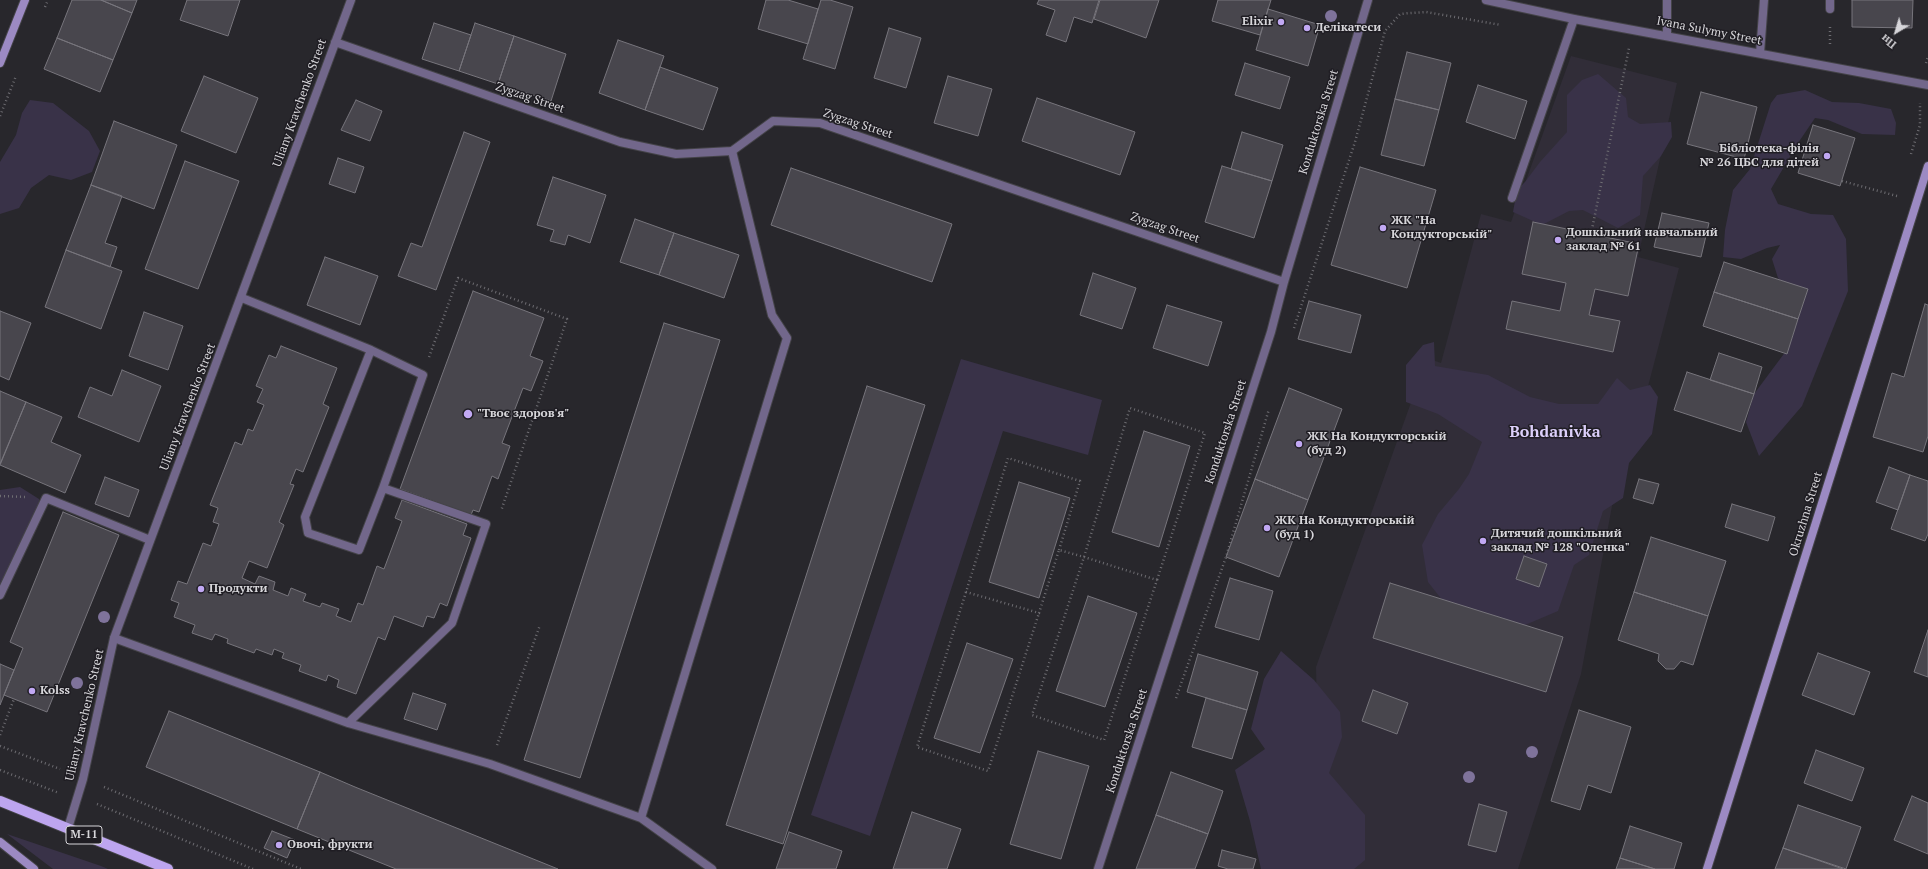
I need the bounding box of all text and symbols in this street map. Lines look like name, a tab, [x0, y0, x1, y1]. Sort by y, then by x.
north arrow	[1876, 12, 1916, 52]
street label: Ivana Sulymy Street	[1655, 14, 1763, 48]
place label: Elixir	[1242, 15, 1273, 29]
marker: Elixir	[1276, 17, 1286, 27]
place label: Делікатеси	[1315, 21, 1381, 35]
marker: Делікатеси	[1302, 23, 1312, 33]
text: Пн	[1878, 31, 1899, 52]
street label: Uliany Kravchenko Street	[270, 37, 330, 169]
street label: Konduktorska Street	[1296, 68, 1342, 176]
street label: Zygzag Street	[493, 79, 567, 117]
street label: Zygzag Street	[821, 106, 895, 142]
place label: Бібліотека-філія № 26 ЦБС для дітей	[1700, 142, 1819, 170]
marker: Бібліотека-філія № 26 ЦБС для дітей	[1822, 151, 1832, 161]
street label: Zygzag Street	[1128, 209, 1202, 247]
place label: ЖК "На Кондукторській"	[1391, 214, 1492, 242]
marker: ЖК "На Кондукторській"	[1378, 223, 1388, 233]
place label: Дошкільний навчальний заклад № 61	[1566, 226, 1718, 254]
marker: Дошкільний навчальний заклад № 61	[1553, 235, 1563, 245]
street label: Uliany Kravchenko Street	[157, 341, 219, 473]
street label: Konduktorska Street	[1202, 378, 1250, 486]
place label: "Твоє здоров'я"	[477, 407, 569, 421]
marker: "Твоє здоров'я"	[462, 408, 474, 420]
district label: Bohdanivka	[1509, 422, 1601, 442]
place label: ЖК На Кондукторській (буд 2)	[1307, 430, 1446, 458]
marker: ЖК На Кондукторській (буд 2)	[1294, 439, 1304, 449]
street label: Okruzhna Street	[1786, 470, 1826, 558]
place label: ЖК На Кондукторській (буд 1)	[1275, 514, 1414, 542]
marker: ЖК На Кондукторській (буд 1)	[1262, 523, 1272, 533]
place label: Дитячий дошкільний заклад № 128 "Оленка"	[1491, 527, 1630, 555]
marker: Дитячий дошкільний заклад № 128 "Оленка"	[1478, 536, 1488, 546]
place label: Продукти	[209, 582, 267, 596]
marker: Продукти	[196, 584, 206, 594]
street label: Uliany Kravchenko Street	[63, 648, 107, 782]
place label: Kolss	[40, 684, 70, 698]
marker: Kolss	[27, 686, 37, 696]
street label: Konduktorska Street	[1103, 687, 1151, 795]
road number: М-11	[66, 826, 102, 844]
place label: Овочі, фрукти	[287, 838, 373, 852]
marker: Овочі, фрукти	[274, 840, 284, 850]

